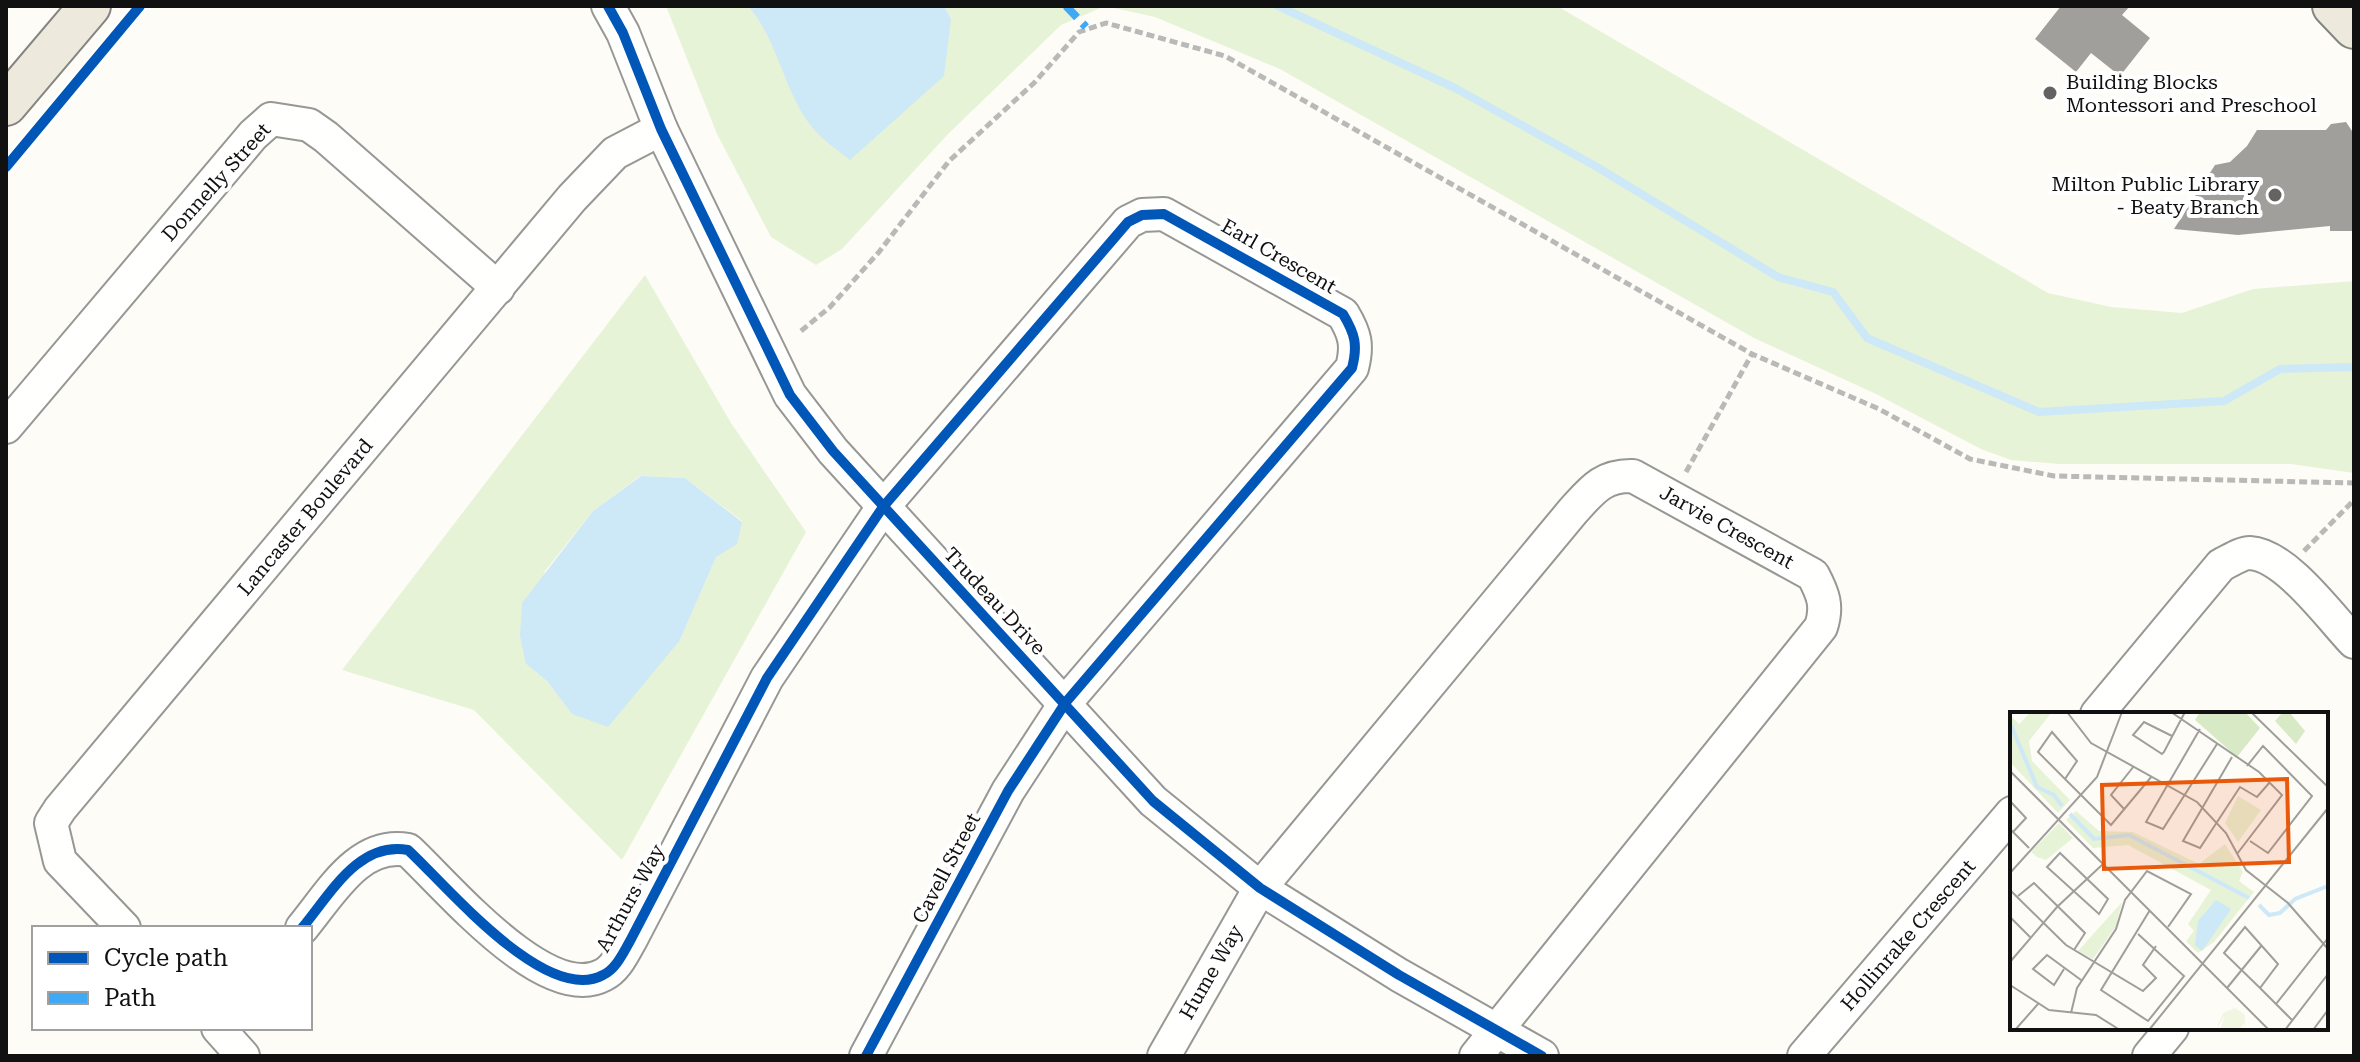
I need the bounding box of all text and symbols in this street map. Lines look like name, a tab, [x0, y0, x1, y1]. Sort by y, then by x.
place label: Building Blocks Montessori and Preschool	[2066, 70, 2317, 117]
marker: Building Blocks Montessori and Preschool	[2041, 84, 2059, 102]
street label: Donnelly Street	[157, 117, 276, 246]
place label: Milton Public Library - Beaty Branch	[2052, 172, 2259, 219]
marker: Milton Public Library - Beaty Branch	[2266, 186, 2284, 204]
street label: Earl Crescent	[1217, 213, 1341, 299]
street label: Lancaster Boulevard	[232, 434, 378, 600]
street label: Jarvie Crescent	[1656, 480, 1799, 574]
street label: Trudeau Drive	[939, 542, 1051, 660]
inset map	[2010, 712, 2328, 1030]
street label: Cavell Street	[907, 808, 985, 927]
street label: Arthurs Way	[591, 840, 670, 956]
street label: Hollinrake Crescent	[1836, 854, 1981, 1016]
street label: Hume Way	[1174, 920, 1248, 1023]
legend	[32, 926, 312, 1030]
text: Cycle path	[104, 944, 228, 972]
text: Path	[104, 984, 156, 1012]

